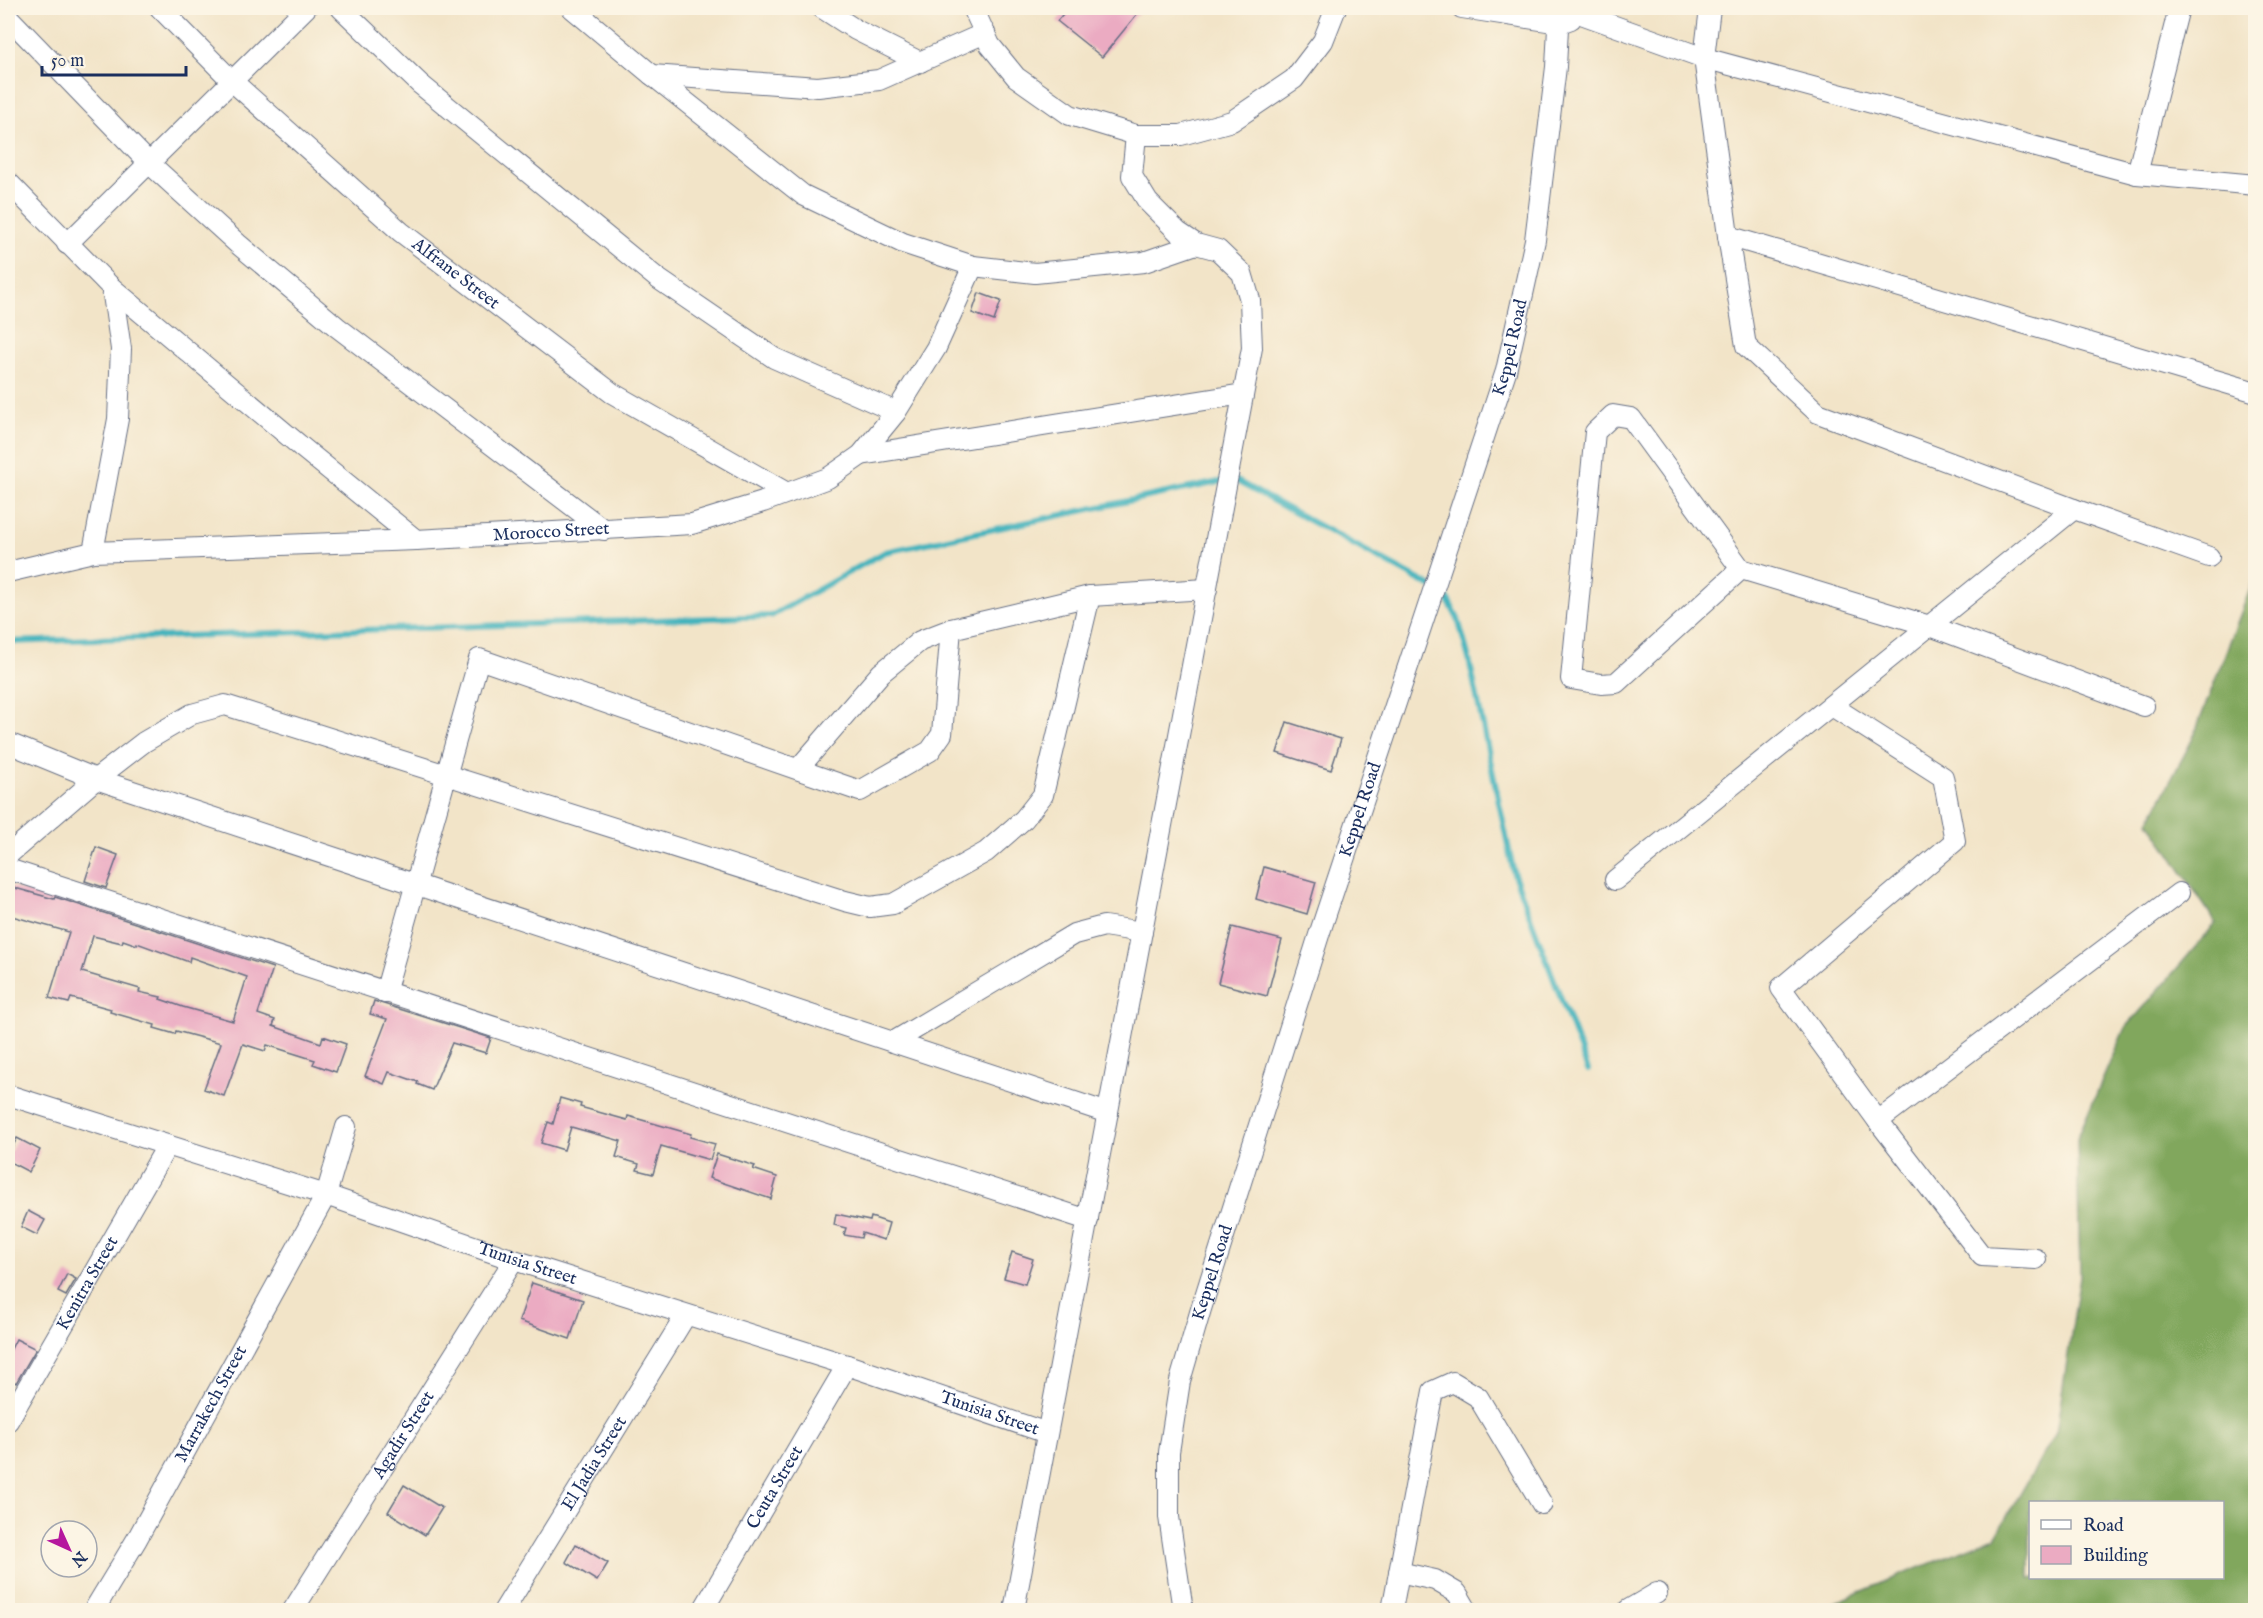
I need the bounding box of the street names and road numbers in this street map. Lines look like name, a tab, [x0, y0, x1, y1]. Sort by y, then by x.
street label: Alfrane Street	[406, 232, 504, 315]
street label: Keppel Road	[1487, 297, 1533, 399]
street label: Morocco Street	[492, 517, 610, 547]
street label: Keppel Road	[1334, 759, 1387, 860]
street label: Keppel Road	[1187, 1222, 1238, 1323]
street label: Kenitra Street	[51, 1232, 124, 1335]
street label: Tunisia Street	[475, 1237, 580, 1291]
street label: Marrakech Street	[170, 1342, 252, 1466]
street label: Tunisia Street	[937, 1386, 1042, 1441]
street label: Agadir Street	[367, 1387, 440, 1484]
street label: El Jadia Street	[556, 1412, 632, 1515]
street label: Ceuta Street	[741, 1442, 808, 1534]

